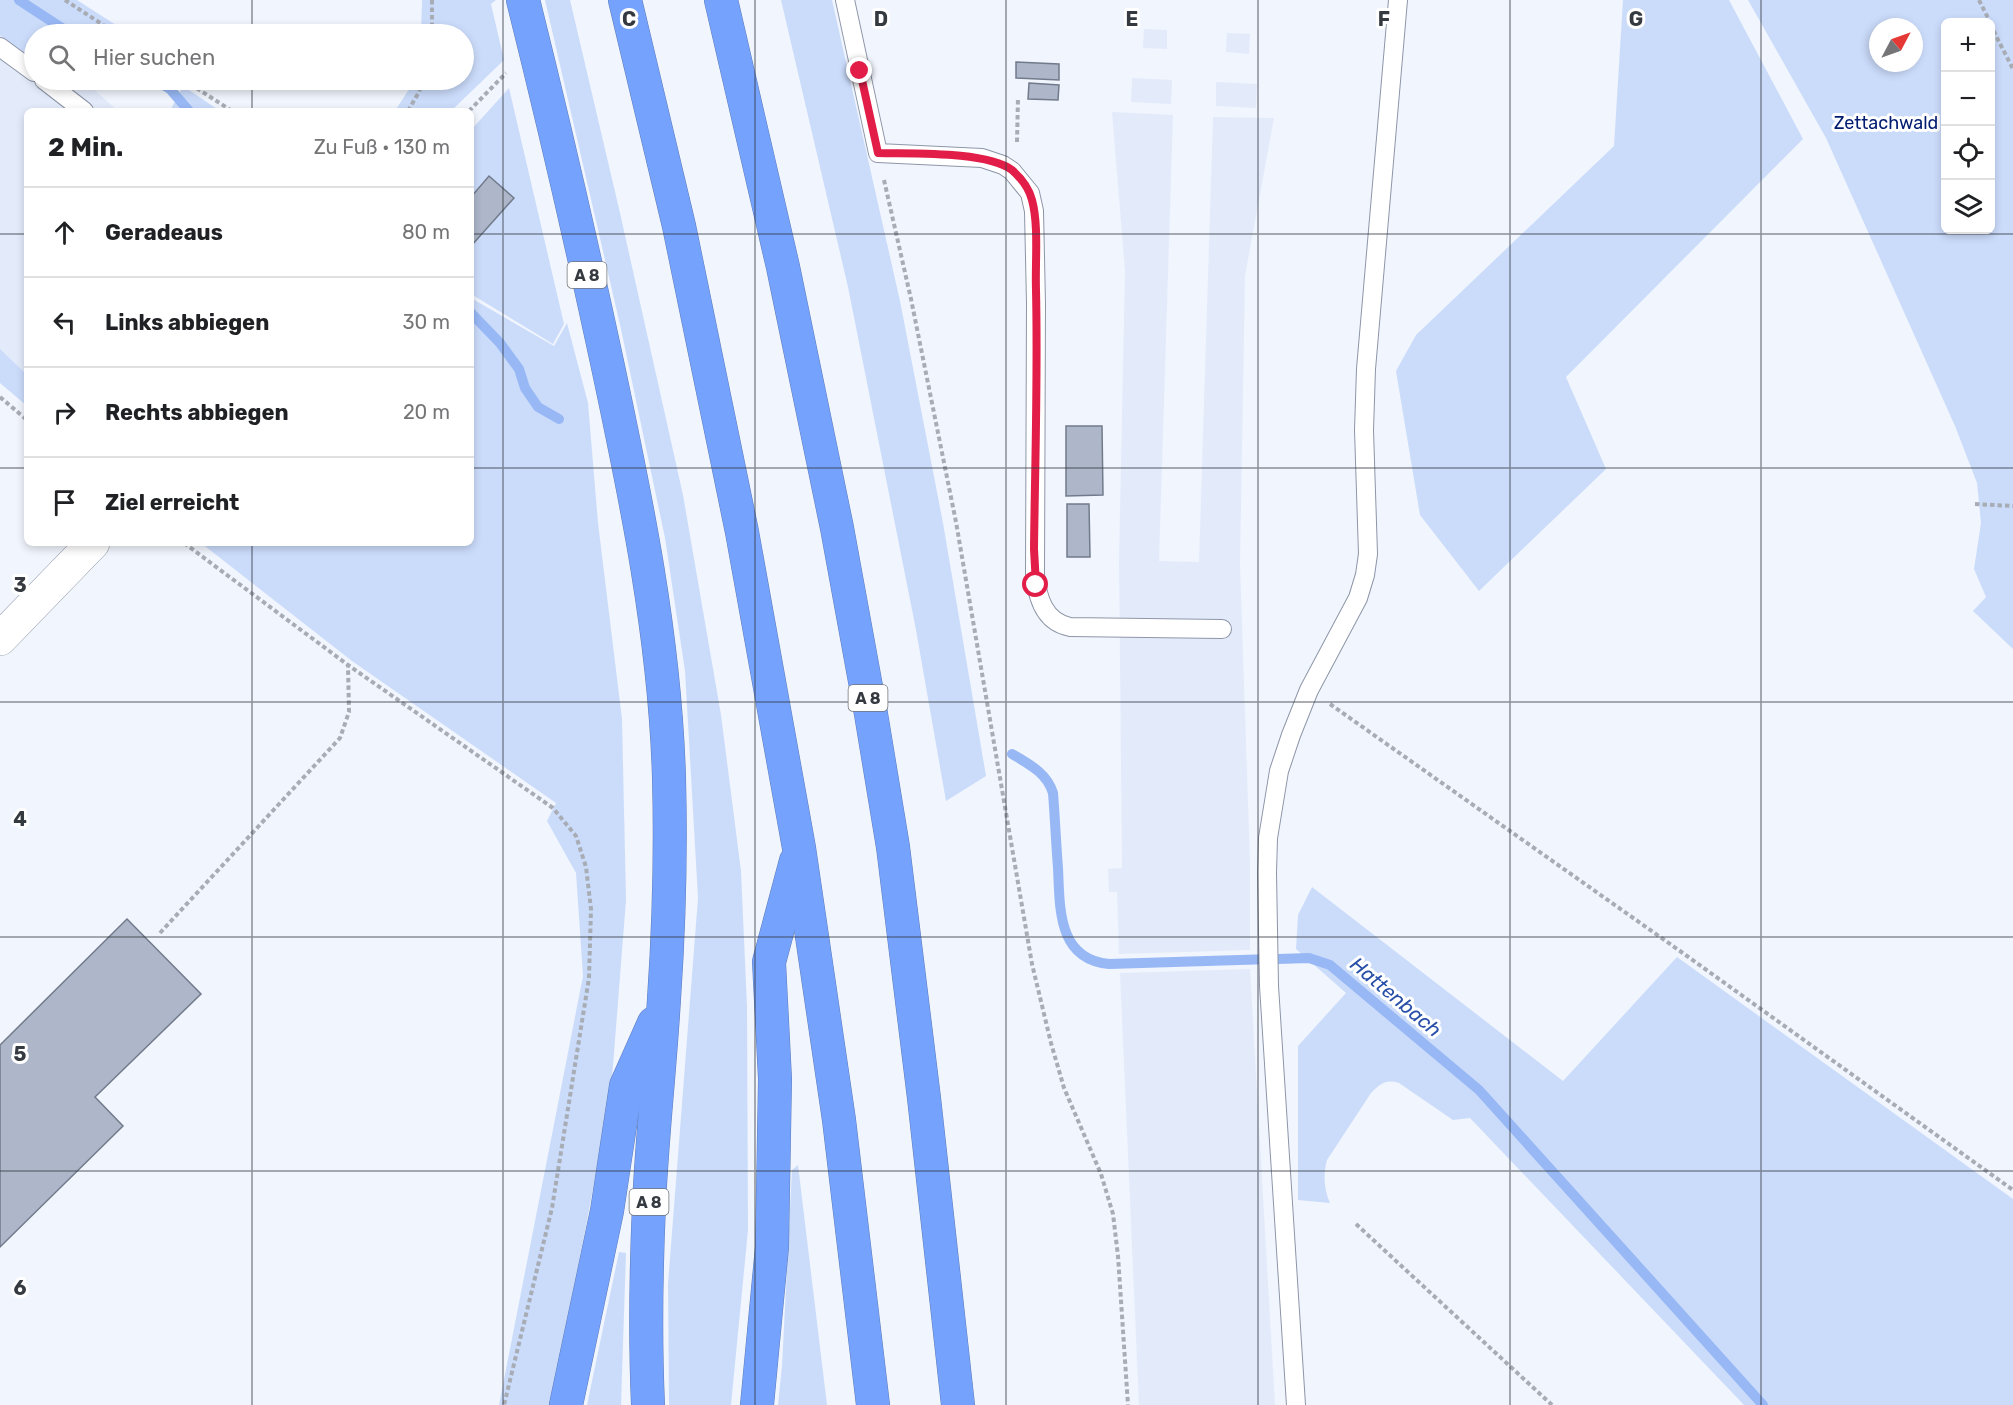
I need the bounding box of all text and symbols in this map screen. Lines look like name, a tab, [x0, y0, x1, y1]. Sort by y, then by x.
text: C	[622, 7, 636, 31]
text: D	[874, 7, 888, 31]
text: E	[1126, 7, 1138, 31]
text: F	[1378, 7, 1390, 31]
text: G	[1629, 7, 1643, 31]
north arrow	[1869, 18, 1923, 72]
map controls	[1941, 18, 1995, 234]
button: +	[1941, 18, 1995, 72]
search box	[24, 24, 474, 90]
icon: search	[45, 41, 78, 74]
text: Hier suchen	[93, 44, 215, 71]
route end	[846, 57, 872, 83]
button: −	[1941, 72, 1995, 126]
park label: Zettachwald	[1834, 112, 1938, 134]
button: locate	[1941, 126, 1995, 180]
text: 2 Min.	[48, 132, 124, 163]
text: Zu Fuß · 130 m	[314, 135, 450, 159]
button: layers	[1941, 180, 1995, 234]
icon: ahead	[48, 216, 81, 249]
text: Geradeaus	[105, 219, 223, 246]
text: 80 m	[402, 220, 450, 244]
road number: A 8	[568, 262, 606, 288]
icon: left	[48, 306, 81, 339]
text: Links abbiegen	[105, 309, 269, 336]
text: 30 m	[403, 310, 450, 334]
icon: right	[48, 396, 81, 429]
text: Rechts abbiegen	[105, 399, 289, 426]
text: 20 m	[403, 400, 450, 424]
icon: arrive	[48, 486, 81, 519]
text: Ziel erreicht	[105, 489, 239, 516]
route start	[1022, 571, 1048, 597]
text: 3	[13, 573, 27, 597]
road number: A 8	[848, 685, 888, 711]
text: 4	[13, 807, 27, 831]
water label: Hattenbach	[1346, 952, 1446, 1042]
text: 5	[14, 1042, 27, 1066]
road number: A 8	[630, 1189, 668, 1215]
text: 6	[13, 1276, 27, 1300]

